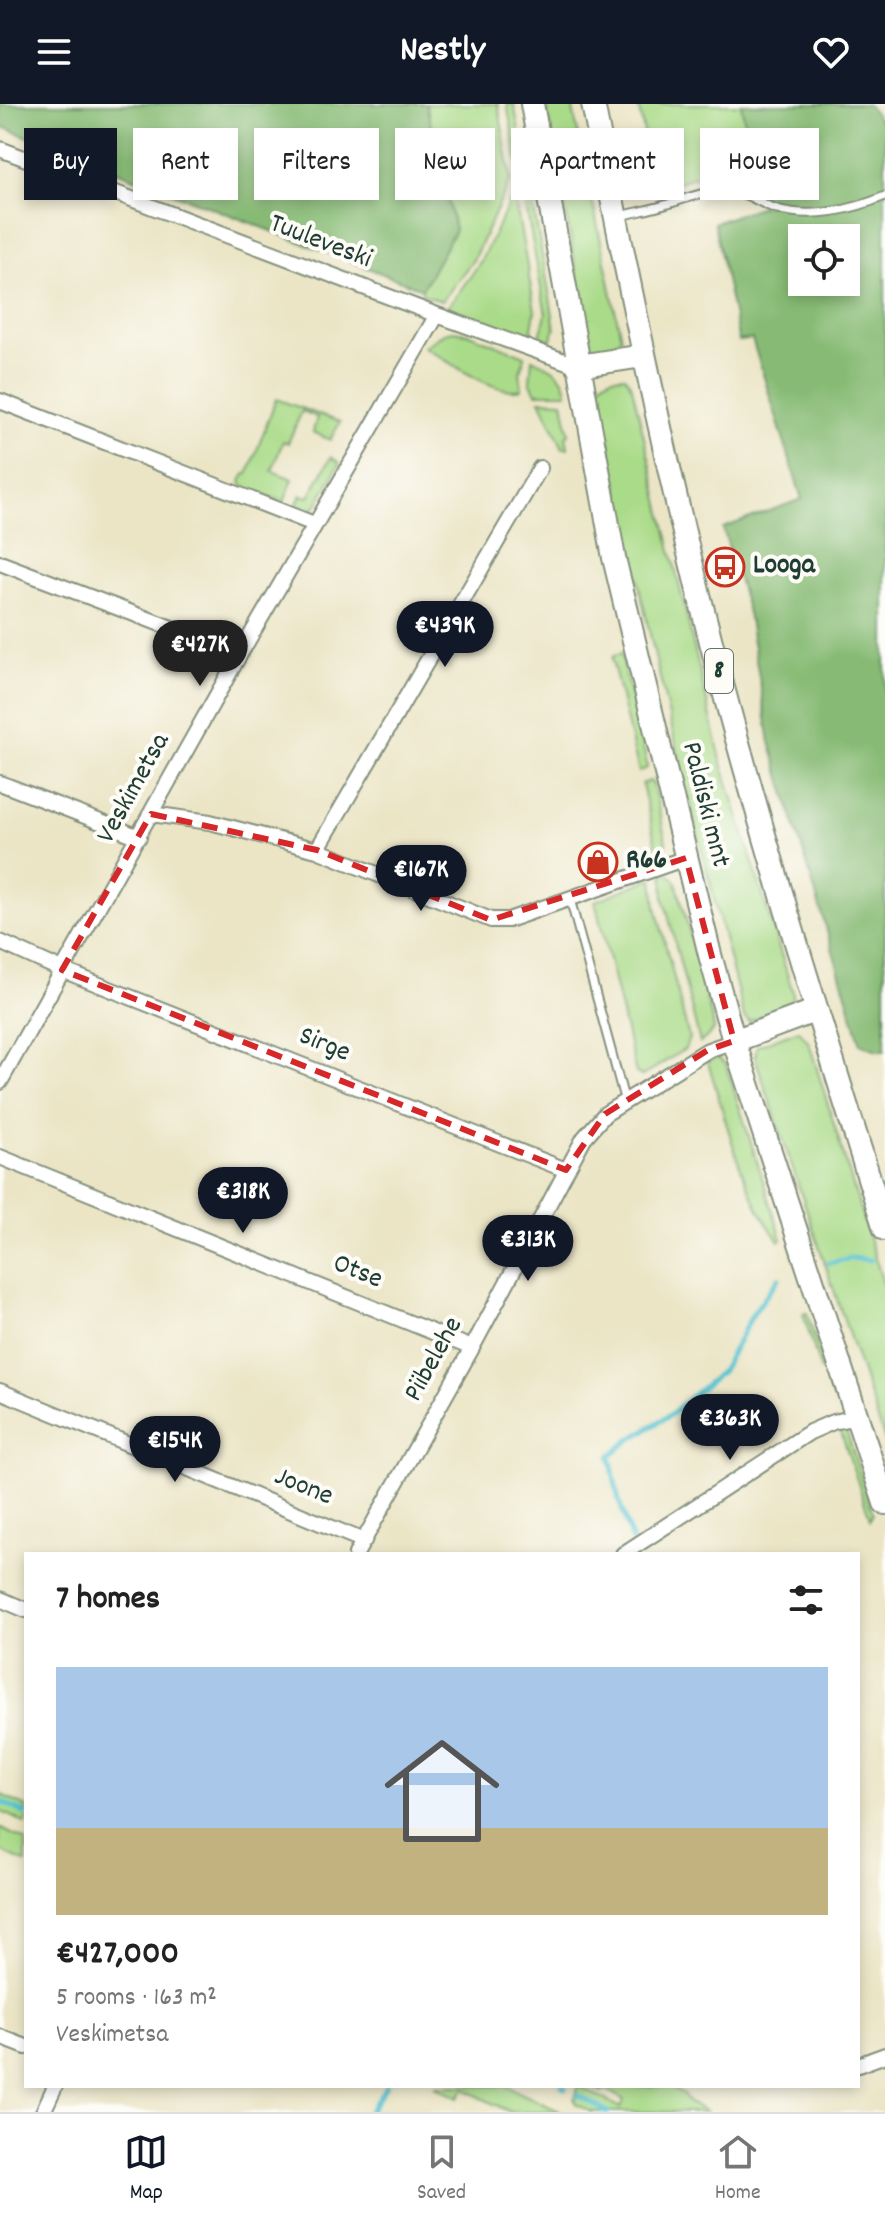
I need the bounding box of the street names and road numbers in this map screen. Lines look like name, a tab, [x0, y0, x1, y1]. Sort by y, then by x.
street label: Tuuleveski	[263, 205, 377, 281]
road number: 8	[705, 649, 733, 693]
street label: Veskimetsa	[88, 726, 182, 852]
street label: Paldiski mnt	[669, 738, 739, 872]
street label: Sirge	[292, 1018, 356, 1074]
street label: Otse	[326, 1245, 388, 1301]
street label: Piibelehe	[395, 1310, 475, 1410]
street label: Joone	[268, 1458, 338, 1518]

